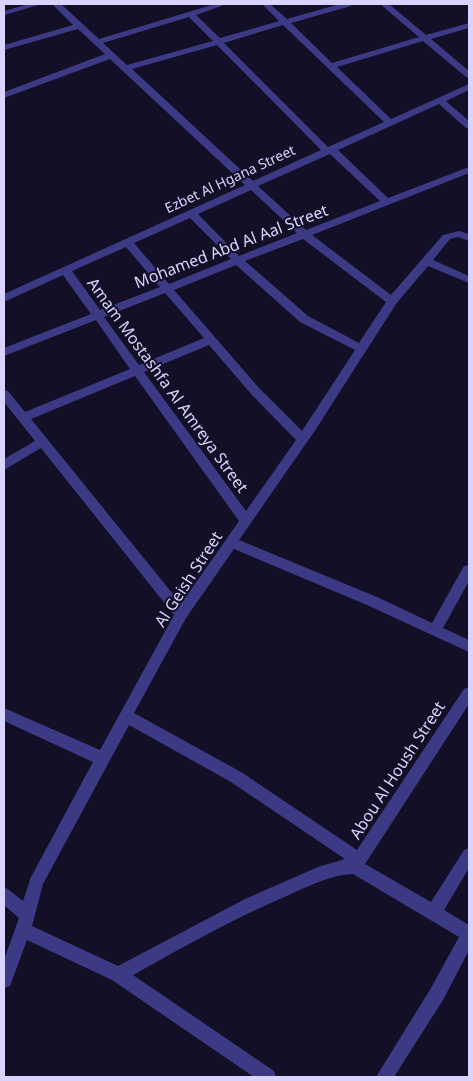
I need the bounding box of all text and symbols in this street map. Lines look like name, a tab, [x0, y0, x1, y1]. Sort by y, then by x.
street label: Ezbet Al Hgana Street	[161, 140, 298, 217]
street label: Mohamed Abd Al Aal Street	[131, 199, 331, 293]
street label: Amam Mostashfa Al Amreya Street	[82, 273, 254, 497]
street label: Al Geish Street	[149, 527, 227, 631]
street label: Abou Al Housh Street	[344, 697, 450, 843]

